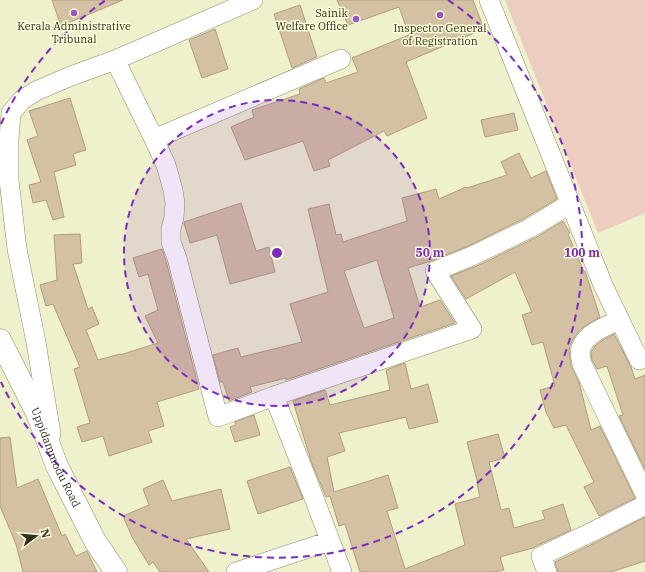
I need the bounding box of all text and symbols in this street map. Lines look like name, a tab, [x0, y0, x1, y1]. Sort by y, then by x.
place label: Sainik Welfare Office	[275, 6, 349, 33]
marker: Kerala Administrative Tribunal	[69, 8, 79, 18]
marker: Inspector General of Registration	[435, 10, 445, 20]
marker: Sainik Welfare Office	[351, 14, 361, 24]
place label: Kerala Administrative Tribunal	[17, 19, 131, 46]
place label: Inspector General of Registration	[393, 21, 487, 48]
text: 50 m	[416, 245, 445, 260]
text: 100 m	[564, 245, 600, 260]
centre of rings	[270, 246, 284, 260]
street label: Uppidammodu Road	[28, 405, 84, 510]
north arrow	[16, 516, 56, 556]
text: N	[38, 527, 54, 540]

